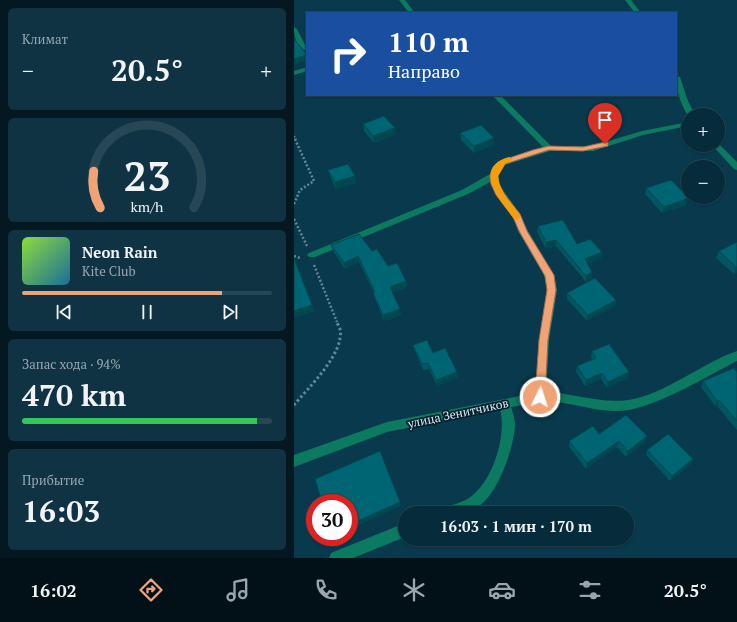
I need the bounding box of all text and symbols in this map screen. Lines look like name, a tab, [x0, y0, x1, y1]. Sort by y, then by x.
text: 110 m	[388, 23, 469, 60]
icon: right	[322, 28, 374, 80]
text: Климат	[22, 30, 68, 48]
text: 20.5°	[111, 50, 183, 90]
text: −	[22, 56, 34, 85]
text: +	[260, 56, 272, 85]
text: Направо	[388, 59, 460, 83]
pin	[588, 103, 622, 144]
map controls	[681, 108, 725, 204]
button: +	[681, 108, 725, 152]
icon: arrive	[594, 109, 616, 131]
text: 23	[123, 147, 171, 202]
button: −	[681, 160, 725, 204]
text: km/h	[131, 196, 164, 215]
text: Neon Rain	[82, 242, 158, 262]
text: Kite Club	[82, 262, 136, 280]
icon: previous	[53, 301, 75, 323]
icon: pause	[136, 301, 158, 323]
icon: next	[219, 301, 241, 323]
text: Запас хода · 94%	[22, 355, 121, 373]
text: 470 km	[22, 375, 126, 415]
position arrow	[519, 376, 561, 418]
street label: улица Зенитчиков	[405, 395, 510, 431]
text: Прибытие	[22, 471, 84, 489]
text: 16:03	[22, 491, 100, 531]
speed limit sign: 30	[306, 494, 358, 546]
text: 16:03 · 1 мин · 170 m	[440, 516, 592, 536]
icon: directions	[137, 576, 165, 604]
icon: music	[224, 576, 252, 604]
icon: phone	[312, 576, 340, 604]
icon: climate	[400, 576, 428, 604]
icon: car	[488, 576, 516, 604]
icon: filters	[576, 576, 604, 604]
text: 16:02	[30, 578, 77, 602]
text: 20.5°	[664, 578, 707, 602]

